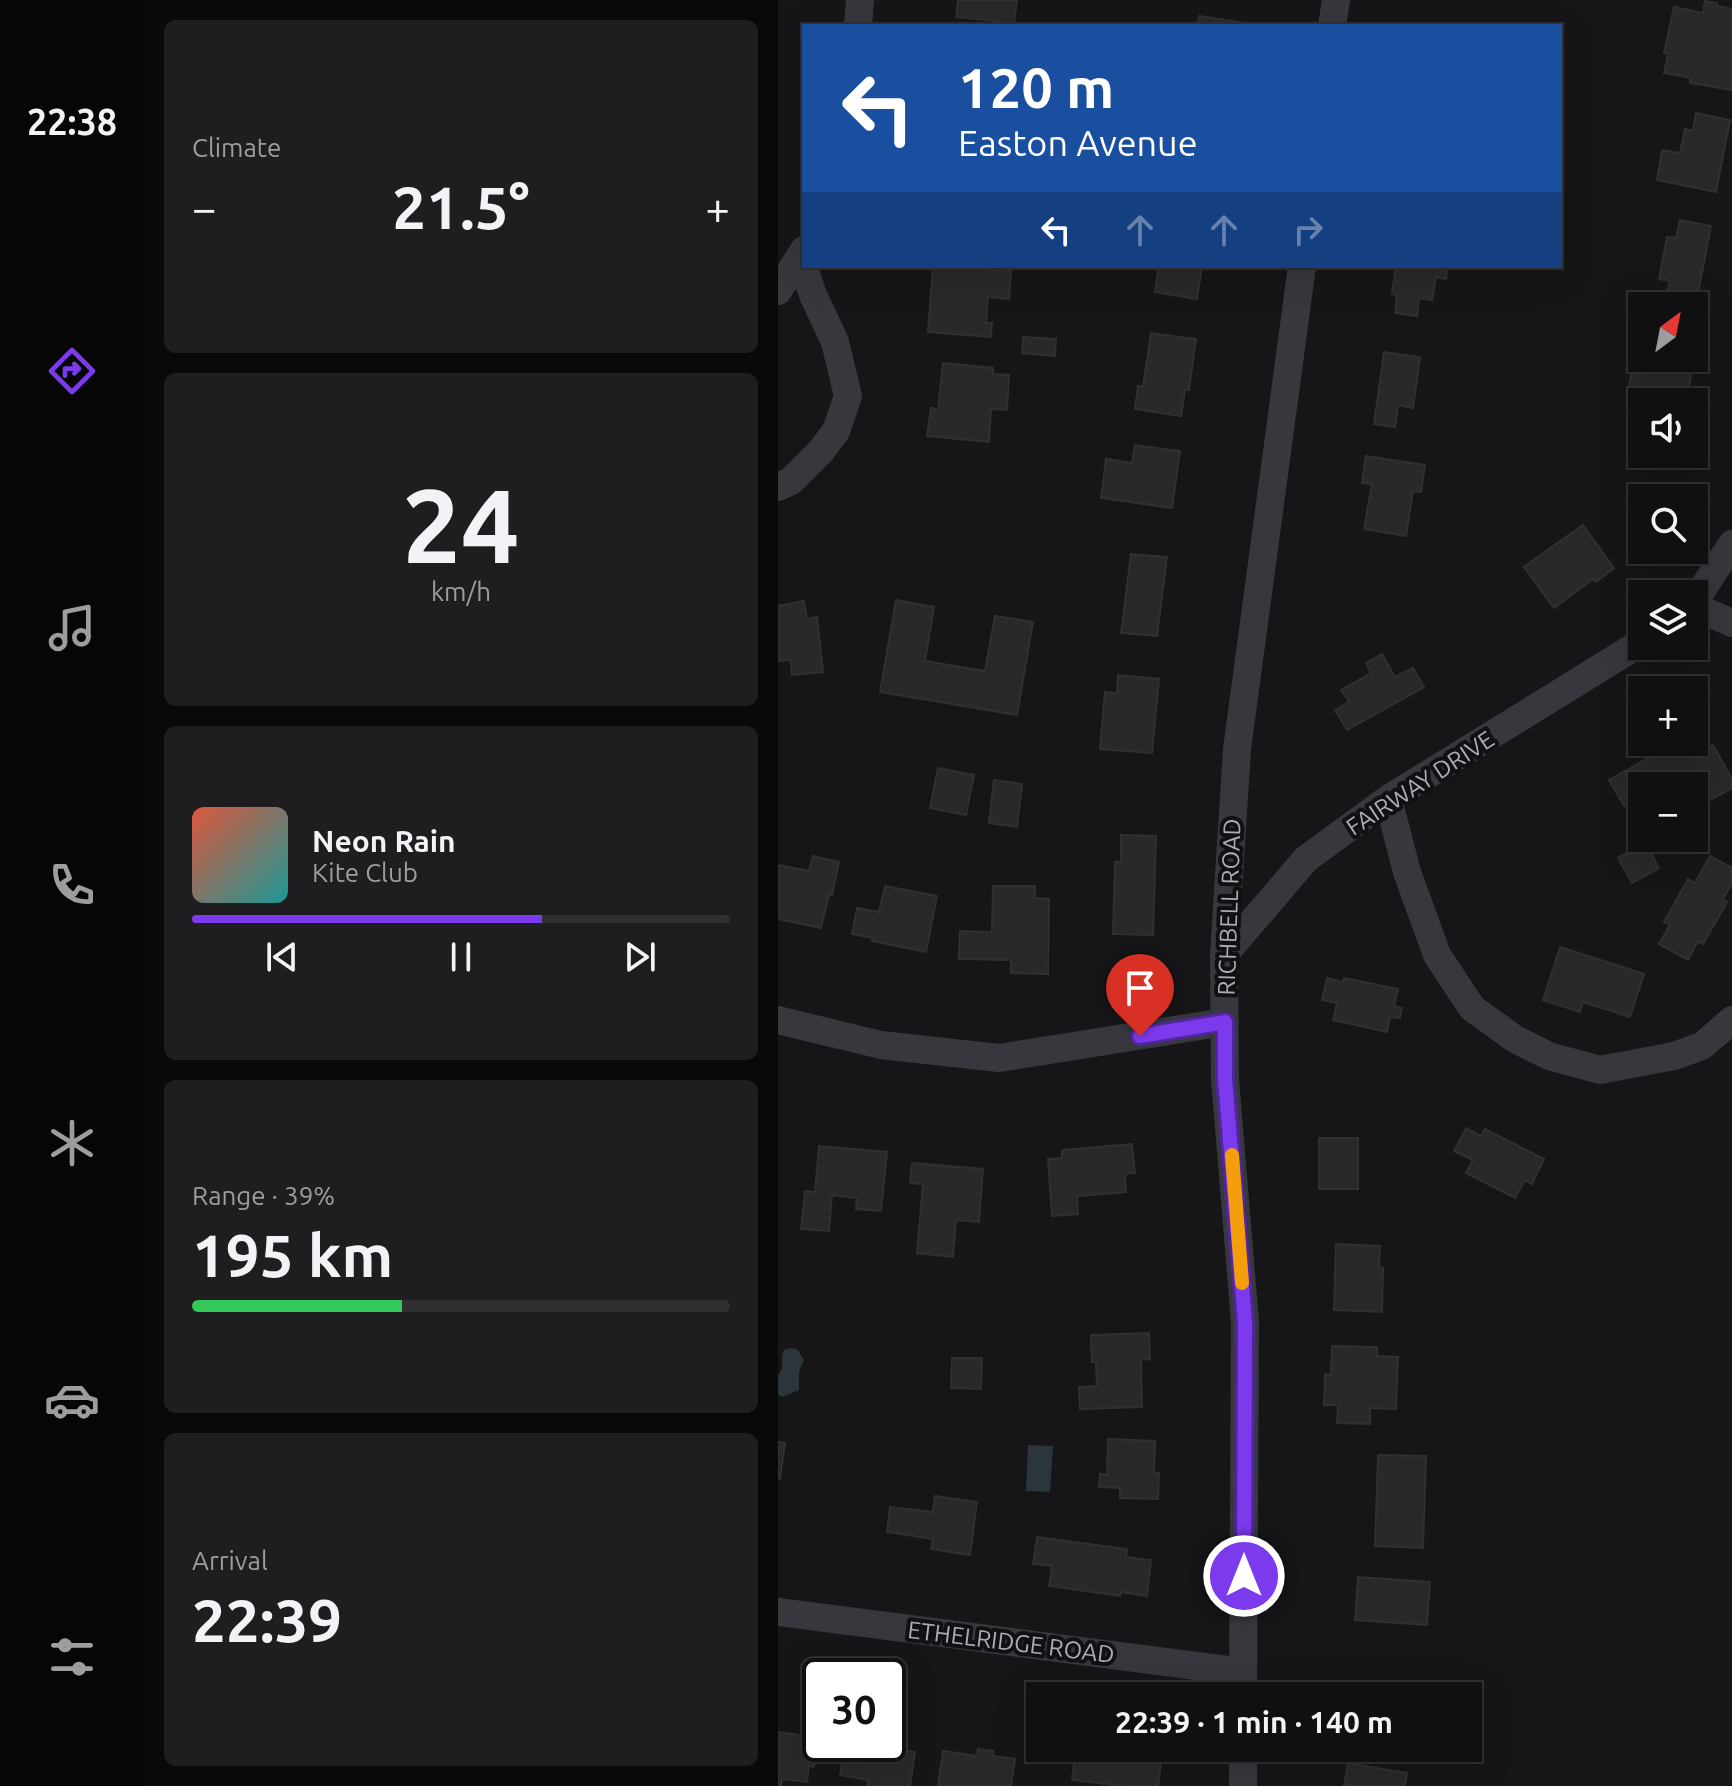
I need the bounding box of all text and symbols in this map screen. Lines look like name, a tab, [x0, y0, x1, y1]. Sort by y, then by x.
icon: left	[826, 56, 930, 160]
text: 120 m	[958, 56, 1114, 119]
text: 22:38	[27, 101, 117, 142]
text: Easton Avenue	[958, 122, 1198, 163]
text: Climate	[192, 133, 281, 162]
text: 21.5°	[392, 173, 530, 240]
text: −	[192, 183, 217, 232]
text: +	[705, 183, 730, 232]
icon: left	[1034, 208, 1078, 252]
icon: ahead	[1118, 208, 1162, 252]
icon: ahead	[1202, 208, 1246, 252]
icon: right	[1286, 208, 1330, 252]
north arrow	[1628, 292, 1708, 372]
map controls	[1628, 292, 1708, 852]
icon: directions	[44, 343, 100, 399]
button: sound	[1628, 388, 1708, 468]
text: 24	[402, 466, 520, 583]
button: search	[1628, 484, 1708, 564]
text: km/h	[431, 577, 491, 606]
button: layers	[1628, 580, 1708, 660]
icon: music	[44, 600, 100, 656]
button: +	[1628, 676, 1708, 756]
street label: FAIRWAY DRIVE	[1341, 725, 1499, 841]
button: −	[1628, 772, 1708, 852]
street label: RICHBELL ROAD	[1212, 818, 1246, 996]
text: Neon Rain	[312, 824, 456, 858]
icon: phone	[44, 857, 100, 913]
text: Kite Club	[312, 858, 418, 887]
icon: previous	[260, 935, 304, 979]
icon: pause	[439, 935, 483, 979]
icon: next	[618, 935, 662, 979]
pin	[1106, 954, 1174, 1036]
icon: arrive	[1118, 966, 1162, 1010]
icon: climate	[44, 1115, 100, 1171]
text: Range · 39%	[192, 1181, 335, 1210]
text: 195 km	[192, 1221, 393, 1288]
icon: car	[44, 1372, 100, 1428]
position arrow	[1202, 1534, 1286, 1618]
text: Arrival	[192, 1546, 268, 1575]
text: 22:39	[192, 1586, 342, 1653]
street label: ETHELRIDGE ROAD	[906, 1616, 1116, 1668]
icon: filters	[44, 1629, 100, 1685]
speed limit sign: 30	[802, 1658, 906, 1762]
text: 22:39 · 1 min · 140 m	[1115, 1705, 1393, 1739]

